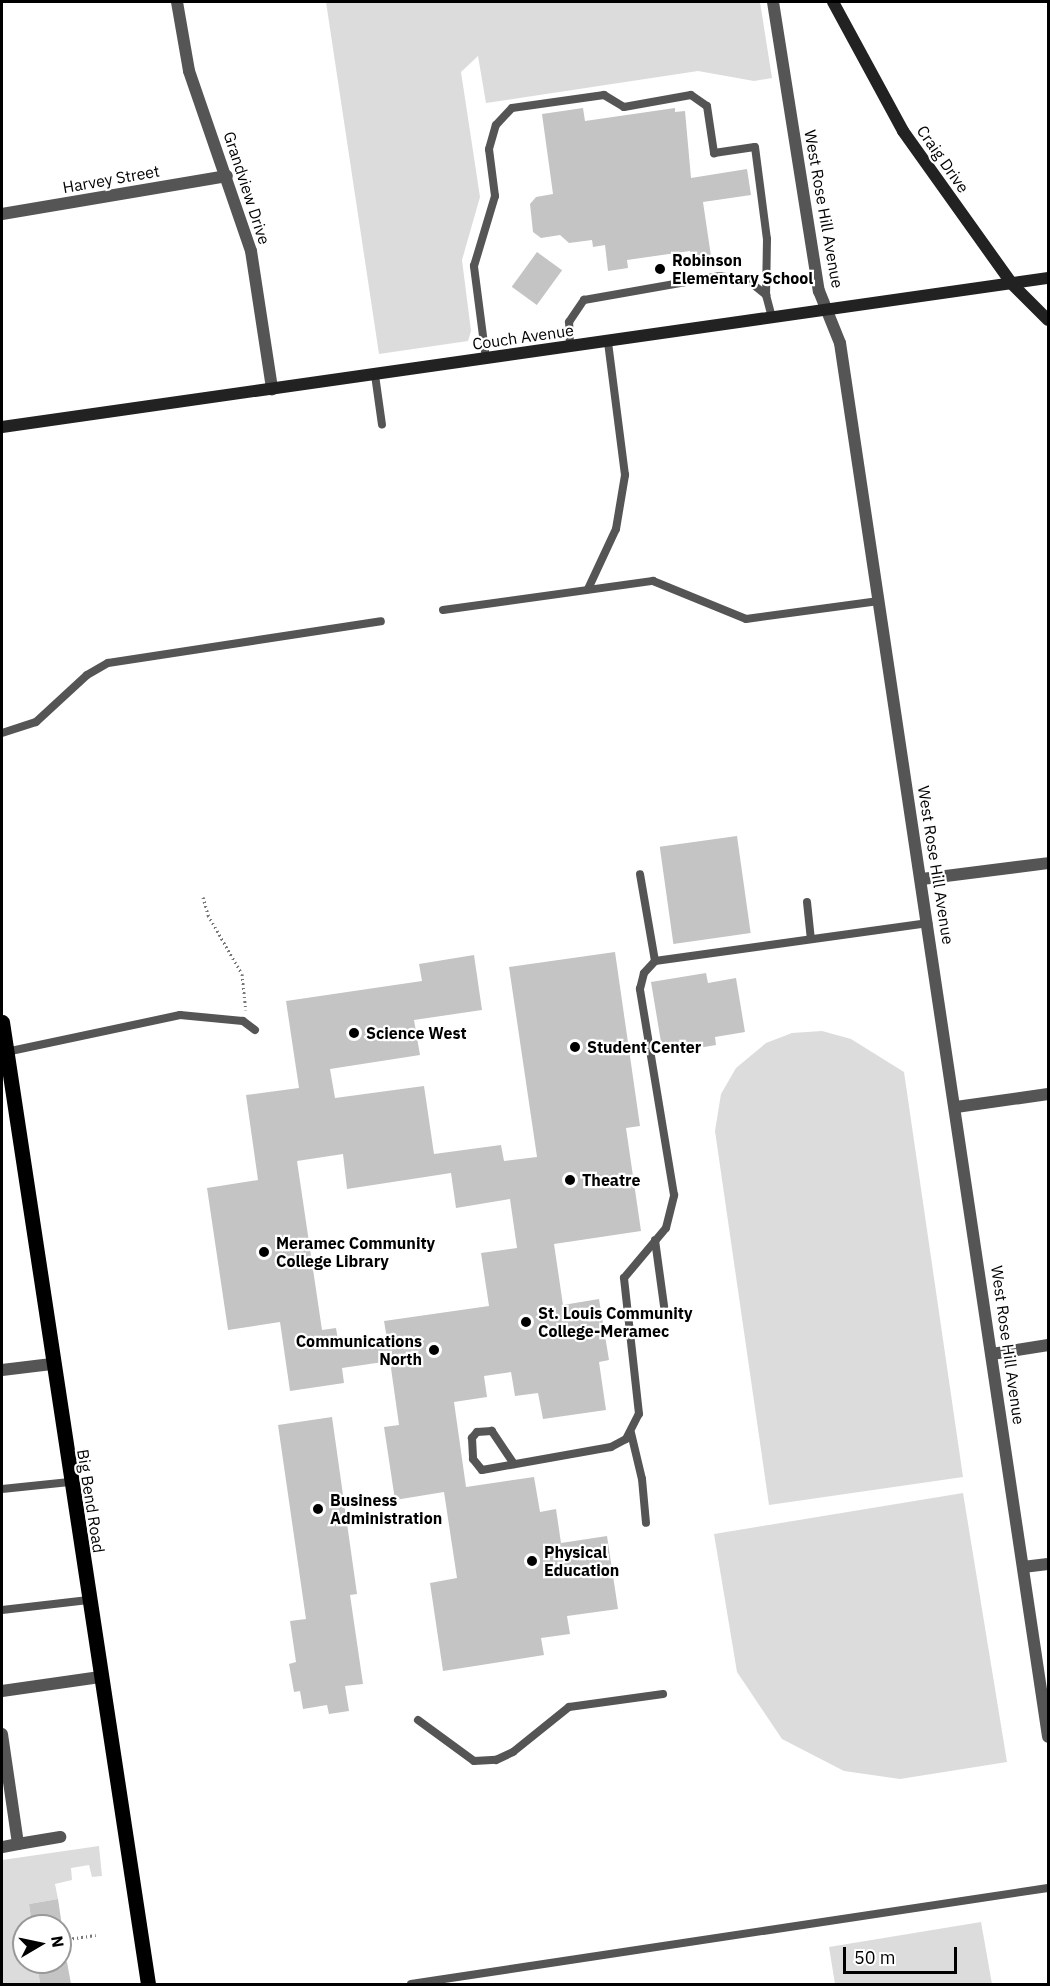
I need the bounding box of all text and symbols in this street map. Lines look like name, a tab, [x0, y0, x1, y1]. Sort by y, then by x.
street label: Craig Drive	[913, 122, 973, 196]
street label: West Rose Hill Avenue	[801, 128, 847, 290]
street label: Grandview Drive	[220, 129, 274, 247]
street label: Harvey Street	[61, 161, 161, 197]
place label: Robinson Elementary School	[672, 250, 813, 288]
marker: Robinson Elementary School	[653, 262, 667, 276]
street label: Couch Avenue	[471, 320, 575, 354]
street label: West Rose Hill Avenue	[914, 784, 958, 946]
place label: Science West	[366, 1023, 467, 1043]
marker: Science West	[347, 1026, 361, 1040]
place label: Student Center	[587, 1037, 701, 1057]
marker: Student Center	[568, 1040, 582, 1054]
place label: Theatre	[582, 1170, 640, 1190]
marker: Theatre	[563, 1173, 577, 1187]
place label: Meramec Community College Library	[276, 1233, 435, 1271]
marker: Meramec Community College Library	[257, 1245, 271, 1259]
street label: West Rose Hill Avenue	[987, 1264, 1029, 1426]
place label: St. Louis Community College-Meramec	[538, 1303, 692, 1341]
marker: St. Louis Community College-Meramec	[519, 1315, 533, 1329]
place label: Communications North	[296, 1331, 422, 1369]
marker: Communications North	[427, 1343, 441, 1357]
street label: Big Bend Road	[73, 1448, 109, 1554]
place label: Business Administration	[330, 1490, 442, 1528]
marker: Business Administration	[311, 1502, 325, 1516]
place label: Physical Education	[544, 1542, 619, 1580]
marker: Physical Education	[525, 1554, 539, 1568]
north arrow	[12, 1914, 72, 1974]
text: N	[47, 1934, 69, 1949]
scale bar	[846, 1935, 960, 1973]
text: 50 m	[854, 1946, 896, 1969]

